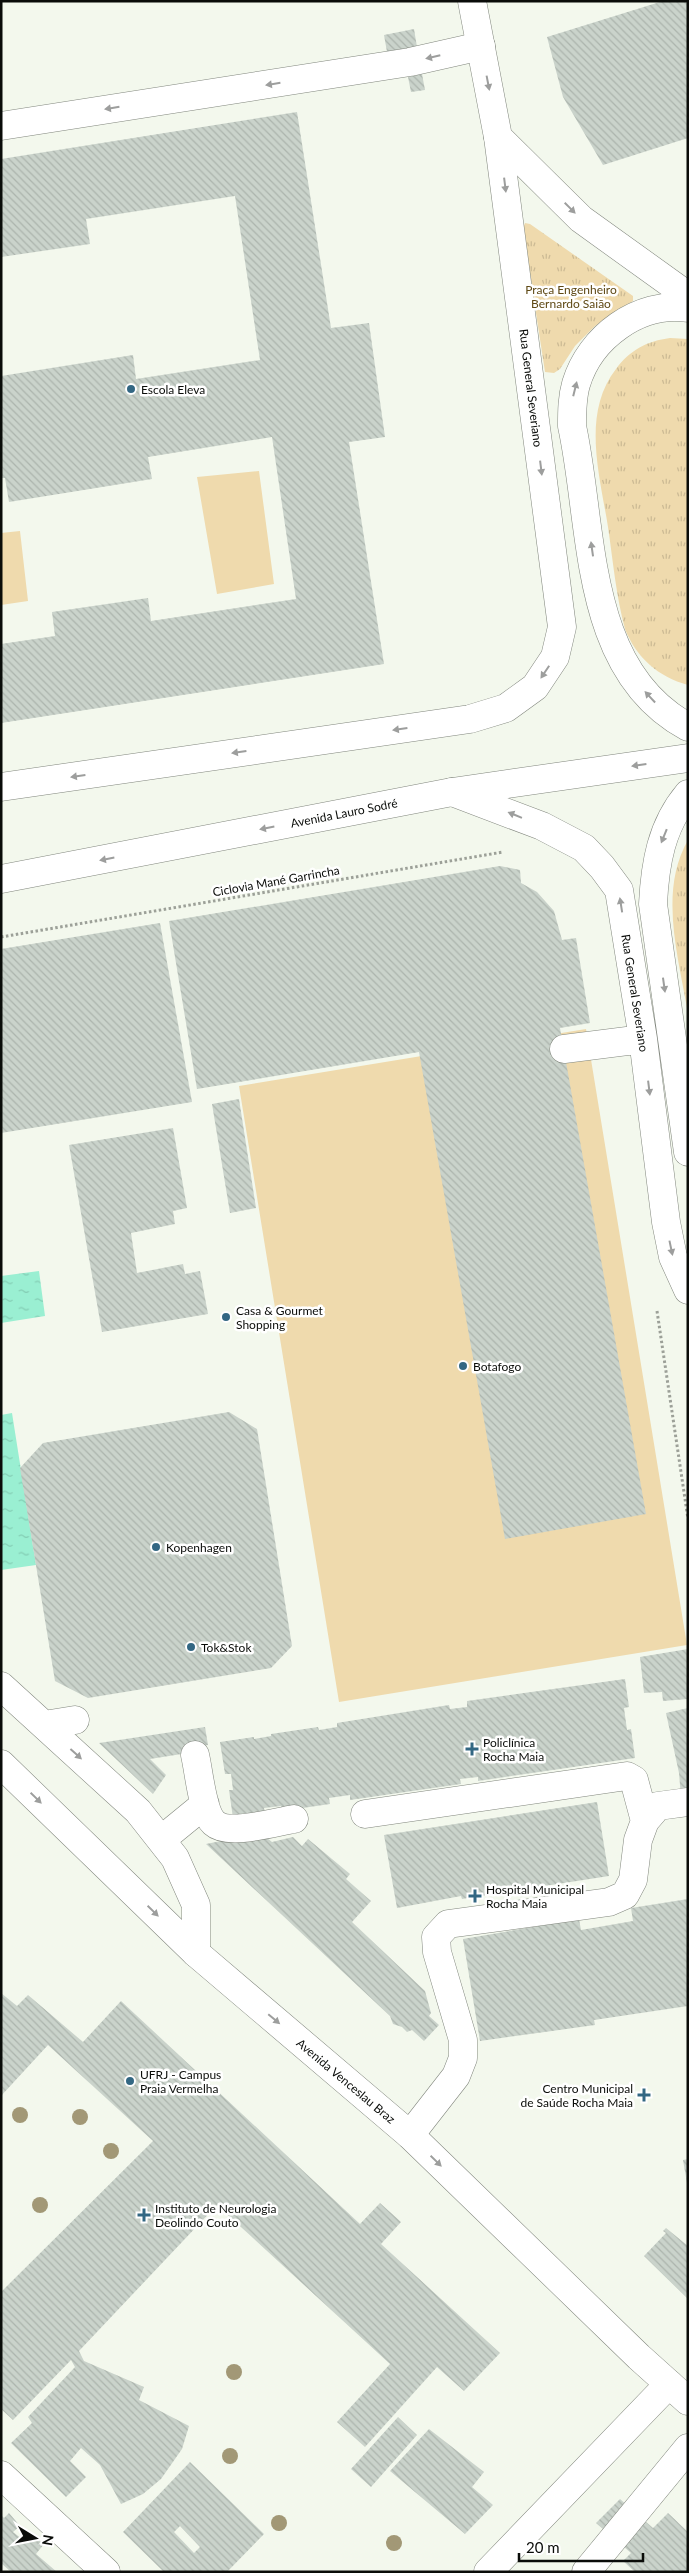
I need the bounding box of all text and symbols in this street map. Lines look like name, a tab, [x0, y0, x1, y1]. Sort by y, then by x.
one-way arrow	[426, 53, 441, 61]
one-way arrow	[484, 76, 492, 92]
one-way arrow	[265, 80, 281, 88]
one-way arrow	[104, 105, 120, 113]
one-way arrow	[501, 177, 509, 193]
one-way arrow	[564, 202, 576, 214]
park label: Praça Engenheiro Bernardo Saião	[525, 282, 617, 311]
street label: Rua General Severiano	[516, 328, 546, 448]
one-way arrow	[572, 381, 580, 396]
place label: Escola Eleva	[141, 382, 205, 397]
marker: Escola Eleva	[125, 383, 137, 395]
one-way arrow	[538, 460, 546, 476]
one-way arrow	[587, 541, 595, 557]
one-way arrow	[540, 665, 550, 678]
one-way arrow	[644, 691, 656, 703]
one-way arrow	[391, 725, 407, 733]
one-way arrow	[231, 749, 247, 757]
one-way arrow	[631, 761, 647, 769]
one-way arrow	[70, 772, 86, 780]
street label: Avenida Lauro Sodré	[289, 795, 399, 831]
one-way arrow	[508, 810, 522, 818]
one-way arrow	[258, 824, 274, 832]
one-way arrow	[659, 829, 667, 843]
one-way arrow	[99, 855, 115, 863]
street label: Ciclovia Mané Garrincha	[211, 862, 341, 900]
one-way arrow	[617, 896, 625, 912]
street label: Rua General Severiano	[618, 933, 652, 1053]
one-way arrow	[661, 978, 669, 994]
one-way arrow	[645, 1080, 653, 1096]
one-way arrow	[667, 1241, 675, 1256]
place label: Casa & Gourmet Shopping	[236, 1303, 324, 1332]
marker: Casa & Gourmet Shopping	[220, 1311, 232, 1323]
place label: Botafogo	[473, 1359, 521, 1374]
marker: Botafogo	[457, 1360, 469, 1372]
place label: Kopenhagen	[166, 1540, 232, 1555]
marker: Kopenhagen	[150, 1541, 162, 1553]
place label: Tok&Stok	[201, 1640, 252, 1655]
marker: Tok&Stok	[185, 1641, 197, 1653]
place label: Policlínica Rocha Maia	[483, 1735, 544, 1764]
marker: Policlínica Rocha Maia	[465, 1742, 479, 1756]
one-way arrow	[69, 1748, 81, 1760]
one-way arrow	[30, 1792, 42, 1804]
place label: Hospital Municipal Rocha Maia	[486, 1882, 584, 1911]
marker: Hospital Municipal Rocha Maia	[468, 1889, 482, 1903]
one-way arrow	[147, 1905, 159, 1917]
one-way arrow	[267, 2014, 280, 2025]
street label: Avenida Venceslau Braz	[294, 2035, 399, 2127]
place label: UFRJ - Campus Praia Vermelha	[140, 2067, 221, 2096]
marker: UFRJ - Campus Praia Vermelha	[124, 2075, 136, 2087]
place label: Centro Municipal de Saúde Rocha Maia	[520, 2081, 633, 2110]
marker: Centro Municipal de Saúde Rocha Maia	[637, 2088, 651, 2102]
one-way arrow	[430, 2154, 442, 2166]
place label: Instituto de Neurologia Deolindo Couto	[155, 2201, 276, 2230]
marker: Instituto de Neurologia Deolindo Couto	[137, 2208, 151, 2222]
north arrow	[10, 2513, 60, 2563]
scale bar	[519, 2530, 643, 2562]
text: N	[39, 2534, 58, 2547]
text: 20 m	[526, 2538, 560, 2556]

